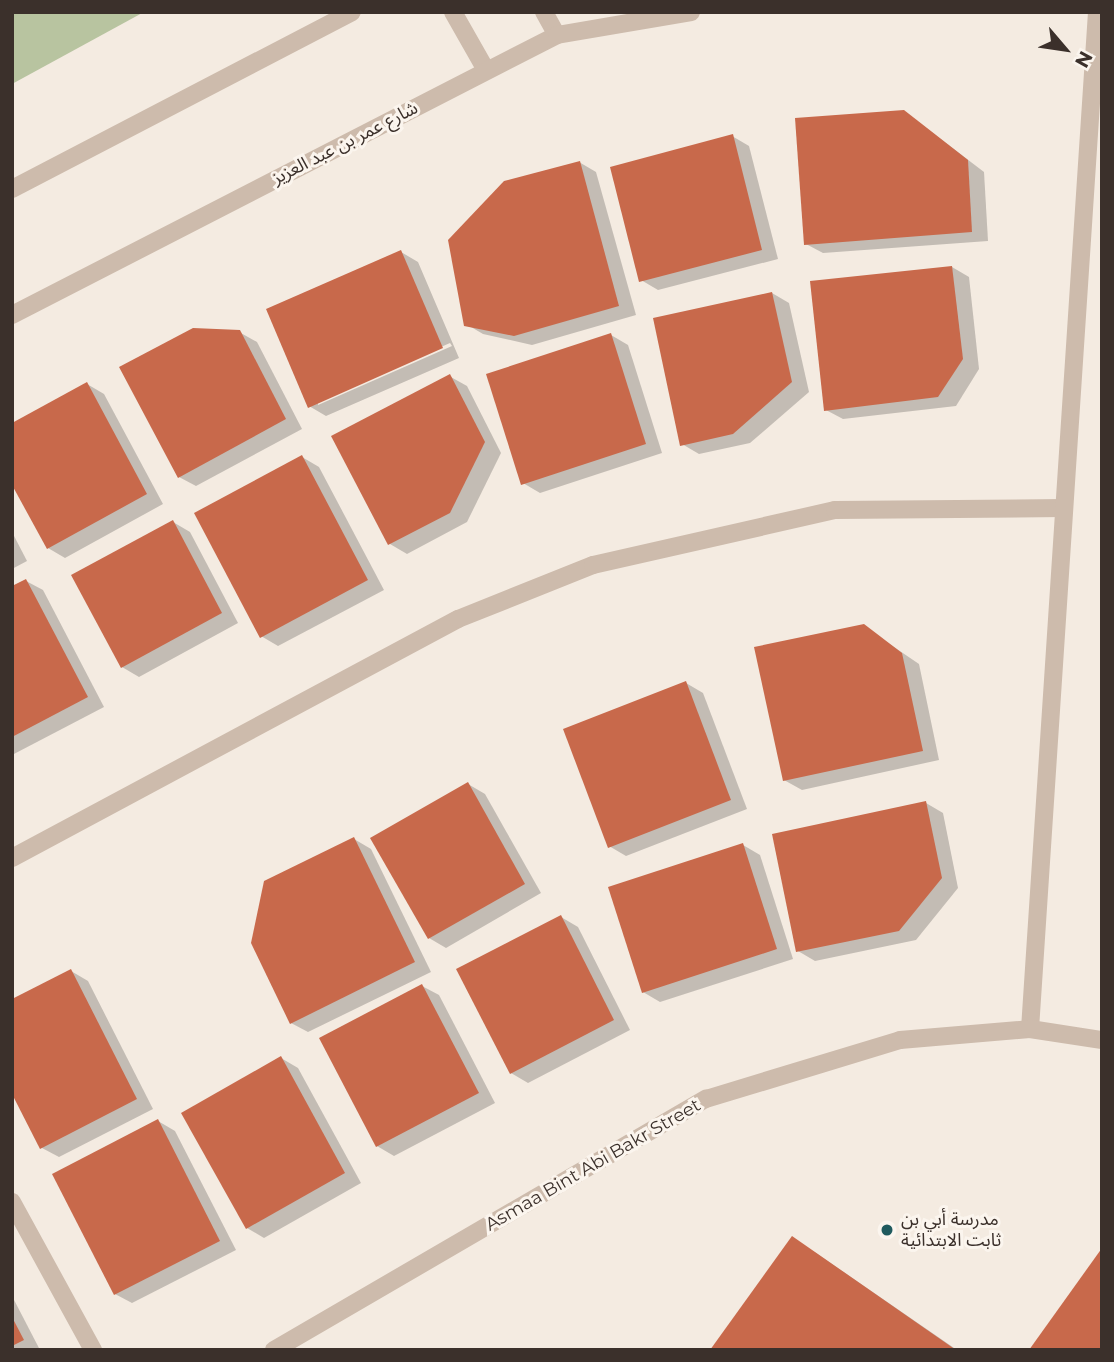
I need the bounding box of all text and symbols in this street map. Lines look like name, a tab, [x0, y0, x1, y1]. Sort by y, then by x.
north arrow	[1030, 14, 1100, 84]
text: N	[1070, 47, 1098, 72]
street label: شارع عمر بن عبد العزيز	[268, 97, 422, 189]
street label: Asmaa Bint Abi Bakr Street	[481, 1094, 705, 1236]
place label: مدرسة أبي بن ثابت الابتدائية	[901, 1209, 1001, 1252]
marker: مدرسة أبي بن ثابت الابتدائية	[879, 1222, 895, 1238]

